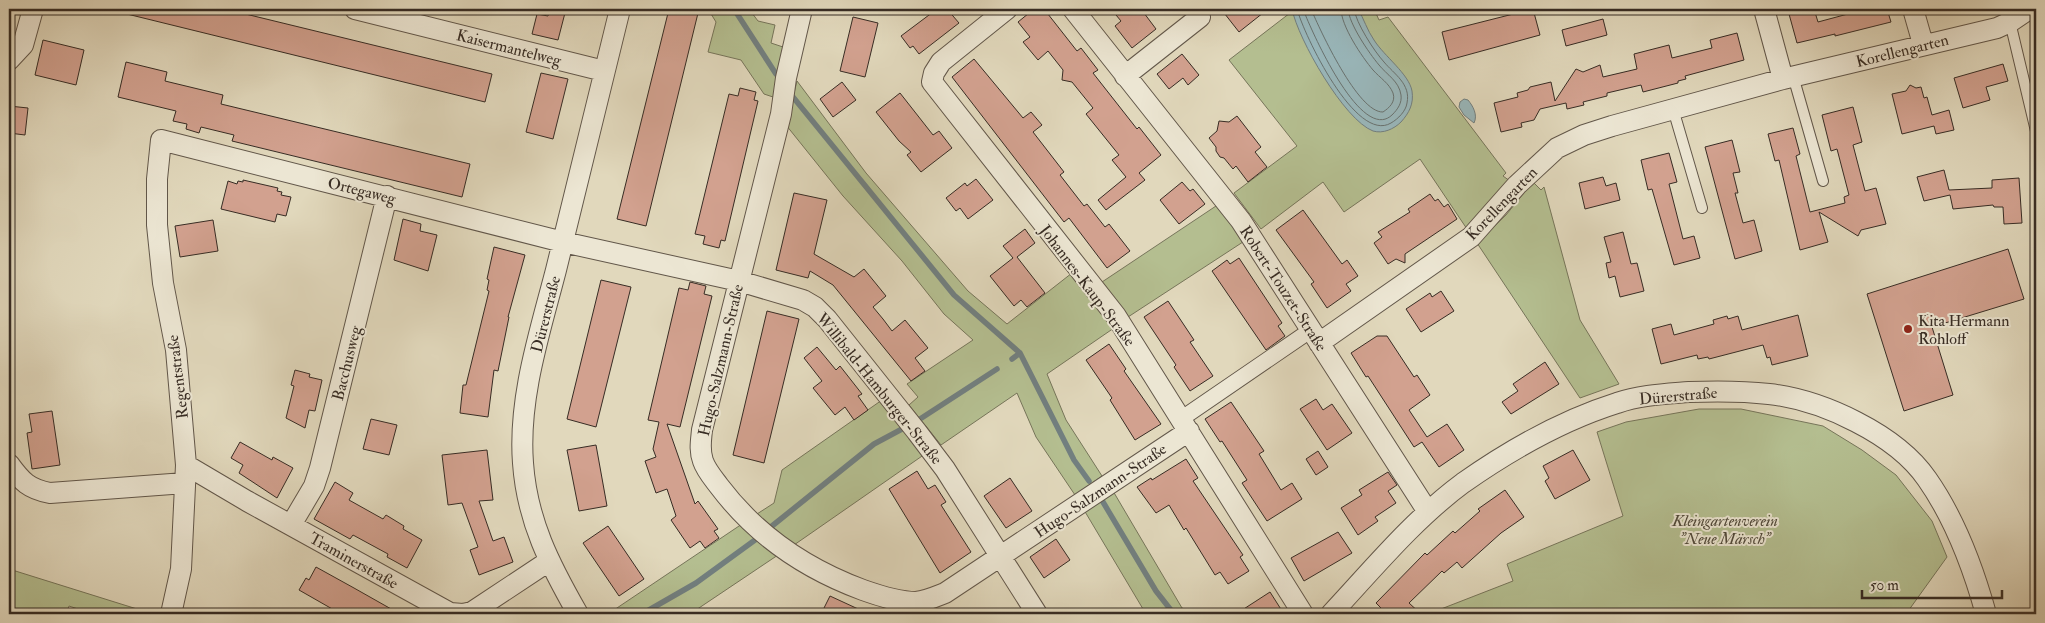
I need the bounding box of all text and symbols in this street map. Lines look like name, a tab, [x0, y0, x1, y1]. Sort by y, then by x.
street label: Kaisermantelweg	[454, 25, 564, 71]
street label: Korellengarten	[1854, 30, 1951, 72]
street label: Korellengarten	[1462, 163, 1542, 245]
street label: Ortegaweg	[326, 173, 399, 209]
street label: Johannes-Kaup-Straße	[1034, 220, 1140, 351]
street label: Robert-Touzet-Straße	[1235, 222, 1331, 355]
street label: Dürerstraße	[527, 273, 565, 355]
street label: Hugo-Salzmann-Straße	[694, 282, 748, 438]
street label: Willibald-Hamburger-Straße	[811, 308, 947, 469]
place label: Kita Hermann Rohloff	[1918, 311, 2010, 349]
street label: Bacchusweg	[328, 323, 366, 403]
marker: Kita Hermann Rohloff	[1902, 323, 1914, 335]
street label: Regentstraße	[163, 333, 193, 420]
street label: Dürerstraße	[1638, 383, 1718, 409]
street label: Hugo-Salzmann-Straße	[1031, 439, 1171, 542]
park label: Kleingartenverein "Neue Märsch"	[1671, 511, 1778, 549]
street label: Traminerstraße	[305, 528, 402, 594]
scale bar	[1862, 568, 2002, 600]
text: 50 m	[1870, 576, 1899, 595]

